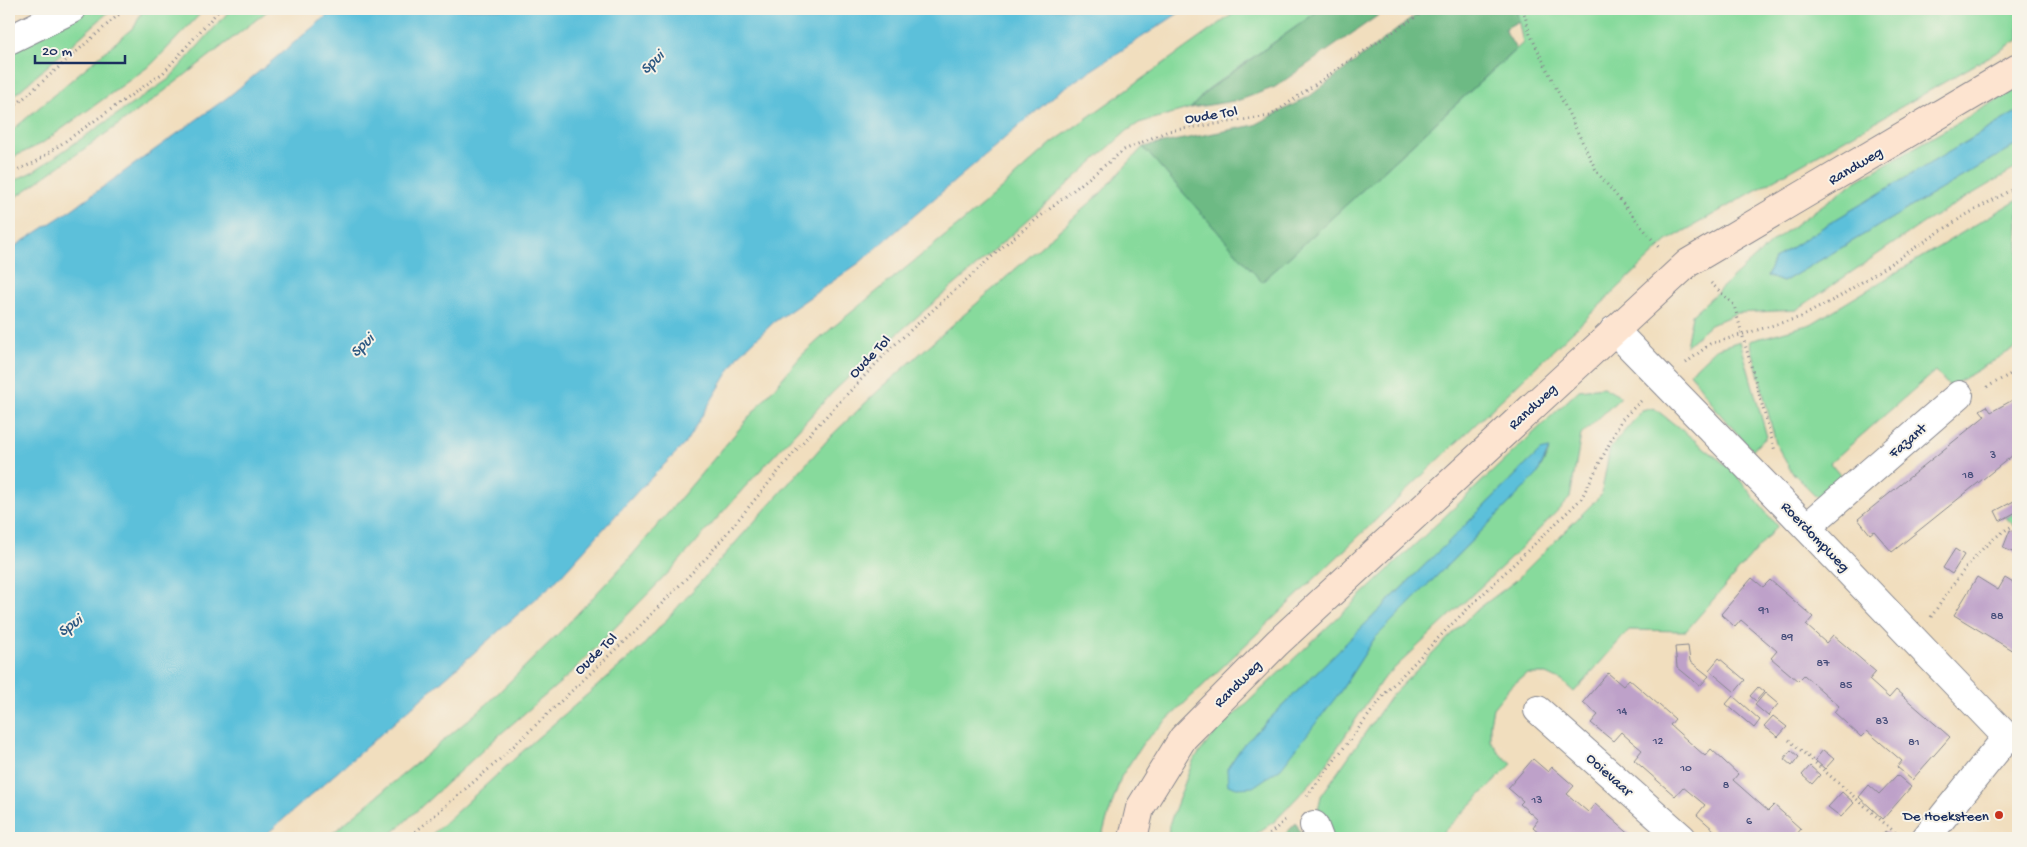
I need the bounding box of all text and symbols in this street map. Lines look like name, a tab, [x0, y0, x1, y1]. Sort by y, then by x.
scale bar	[35, 32, 125, 64]
text: 20 m	[42, 43, 72, 61]
water label: Spui	[637, 46, 671, 79]
street label: Oude Tol	[1184, 103, 1239, 129]
street label: Randweg	[1826, 144, 1886, 190]
water label: Spui	[347, 329, 381, 362]
street label: Oude Tol	[846, 332, 895, 383]
street label: Randweg	[1505, 380, 1561, 435]
street label: Fazant	[1885, 419, 1932, 463]
house number: 3	[1989, 449, 1996, 463]
house number: 18	[1961, 469, 1974, 483]
street label: Roerdompweg	[1776, 498, 1853, 576]
house number: 91	[1758, 604, 1770, 618]
house number: 88	[1990, 610, 2004, 624]
water label: Spui	[55, 611, 89, 642]
street label: Oude Tol	[571, 630, 622, 679]
house number: 89	[1781, 631, 1793, 645]
street label: Randweg	[1211, 657, 1266, 712]
house number: 87	[1817, 657, 1830, 671]
house number: 85	[1840, 679, 1852, 693]
house number: 14	[1616, 705, 1628, 719]
house number: 83	[1876, 715, 1888, 729]
house number: 12	[1652, 735, 1663, 749]
house number: 81	[1908, 736, 1920, 750]
street label: Ooievaar	[1582, 750, 1637, 802]
house number: 10	[1679, 762, 1692, 776]
house number: 8	[1723, 779, 1730, 793]
house number: 13	[1530, 794, 1543, 808]
place label: De Hoeksteen	[1902, 808, 1989, 826]
marker: De Hoeksteen	[1993, 809, 2005, 821]
house number: 6	[1746, 815, 1753, 829]

